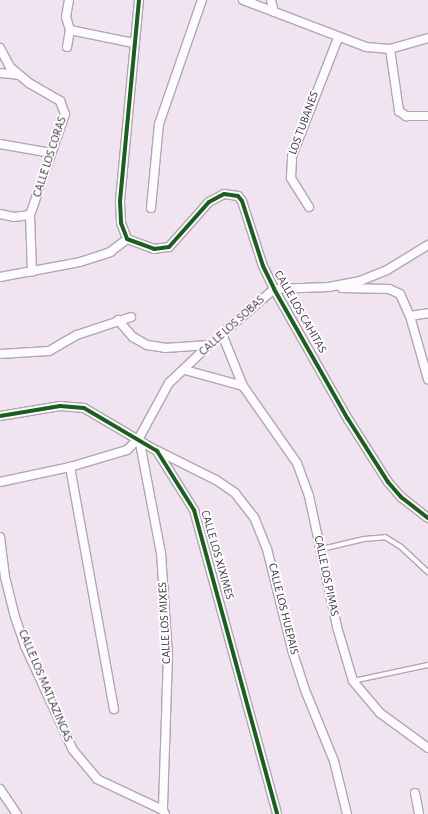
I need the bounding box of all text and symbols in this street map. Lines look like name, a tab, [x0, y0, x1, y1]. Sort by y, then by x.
street label: LOS TUBANES	[286, 89, 322, 157]
street label: CALLE LOS CORAS	[30, 115, 70, 199]
street label: CALLE LOS CAHITAS	[271, 268, 329, 356]
street label: CALLE LOS SOBAS	[196, 293, 268, 359]
street label: CALLE LOS XIXIMES	[197, 509, 237, 601]
street label: CALLE LOS PIMAS	[310, 534, 342, 618]
street label: CALLE LOS HUEPAIS	[265, 562, 301, 656]
street label: CALLE LOS MIXES	[156, 582, 174, 664]
street label: CALLE LOS MATLAZINCAS	[15, 628, 75, 744]

